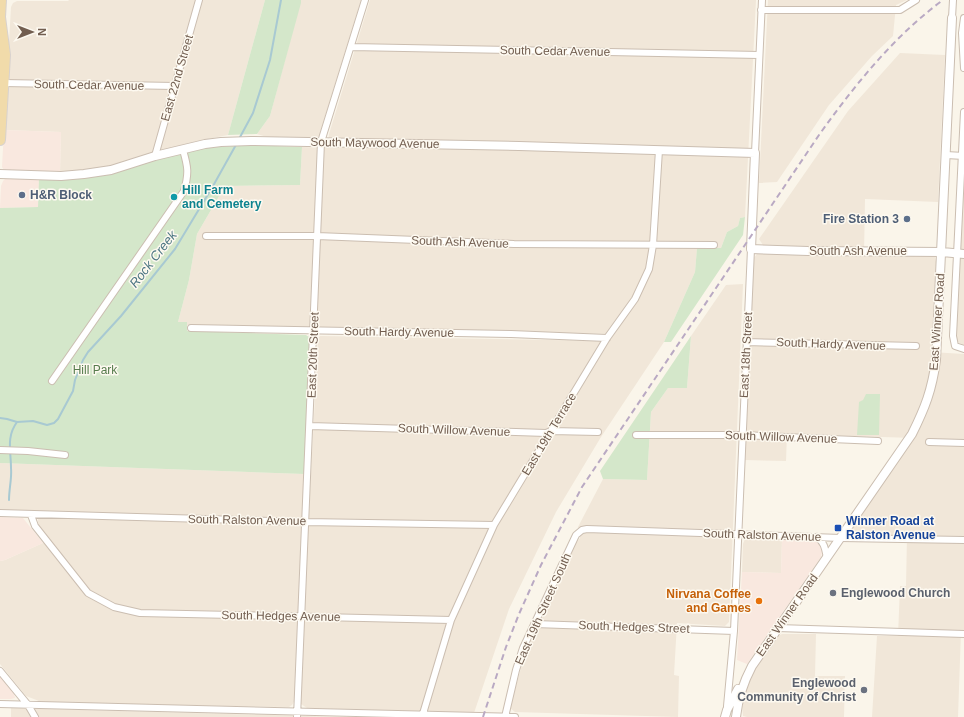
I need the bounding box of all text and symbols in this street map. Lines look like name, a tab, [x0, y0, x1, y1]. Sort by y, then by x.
north arrow	[12, 12, 52, 52]
text: N	[36, 28, 48, 36]
street label: East 22nd Street	[158, 32, 196, 123]
street label: South Cedar Avenue	[500, 43, 611, 59]
street label: South Cedar Avenue	[34, 77, 145, 93]
street label: South Maywood Avenue	[310, 135, 440, 151]
place label: Hill Farm and Cemetery	[182, 183, 262, 211]
place label: H&R Block	[30, 188, 92, 202]
marker: H&R Block	[17, 190, 27, 200]
marker: Hill Farm and Cemetery	[169, 192, 179, 202]
place label: Fire Station 3	[823, 212, 899, 226]
marker: Fire Station 3	[902, 214, 912, 224]
water label: Rock Creek	[126, 226, 181, 290]
street label: South Ash Avenue	[411, 233, 509, 251]
street label: South Ash Avenue	[809, 244, 907, 258]
street label: East Winner Road	[927, 273, 947, 371]
street label: East 20th Street	[305, 311, 322, 398]
street label: East 18th Street	[737, 311, 755, 398]
street label: South Hardy Avenue	[344, 324, 454, 340]
street label: South Hardy Avenue	[776, 335, 886, 353]
park label: Hill Park	[73, 363, 118, 377]
street label: East 19th Terrace	[519, 390, 579, 478]
street label: South Willow Avenue	[398, 421, 511, 439]
street label: South Willow Avenue	[725, 428, 838, 446]
street label: South Ralston Avenue	[188, 512, 307, 528]
place label: Winner Road at Ralston Avenue	[846, 514, 936, 542]
marker: Winner Road at Ralston Avenue	[833, 523, 843, 533]
street label: South Ralston Avenue	[703, 526, 822, 544]
street label: East 19th Street South	[512, 551, 574, 667]
street label: East Winner Road	[753, 571, 821, 659]
place label: Englewood Church	[841, 586, 950, 600]
place label: Nirvana Coffee and Games	[666, 587, 751, 615]
marker: Englewood Church	[828, 588, 838, 598]
marker: Nirvana Coffee and Games	[754, 596, 764, 606]
street label: South Hedges Avenue	[221, 608, 341, 624]
street label: South Hedges Street	[578, 618, 691, 636]
place label: Englewood Community of Christ	[737, 676, 856, 704]
marker: Englewood Community of Christ	[859, 685, 869, 695]

